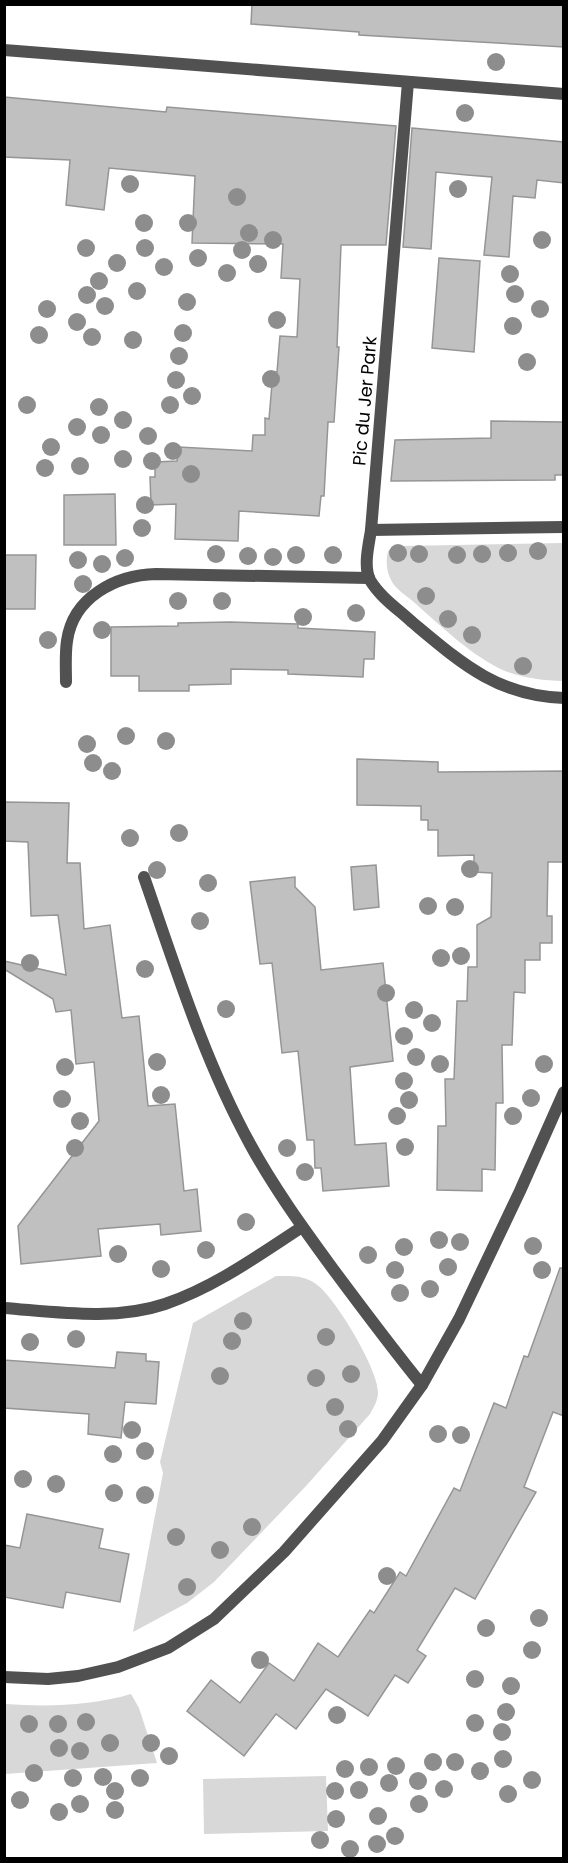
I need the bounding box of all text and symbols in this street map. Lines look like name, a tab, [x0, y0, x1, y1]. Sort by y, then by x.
street label: Pic du Jer Park	[346, 334, 383, 467]

